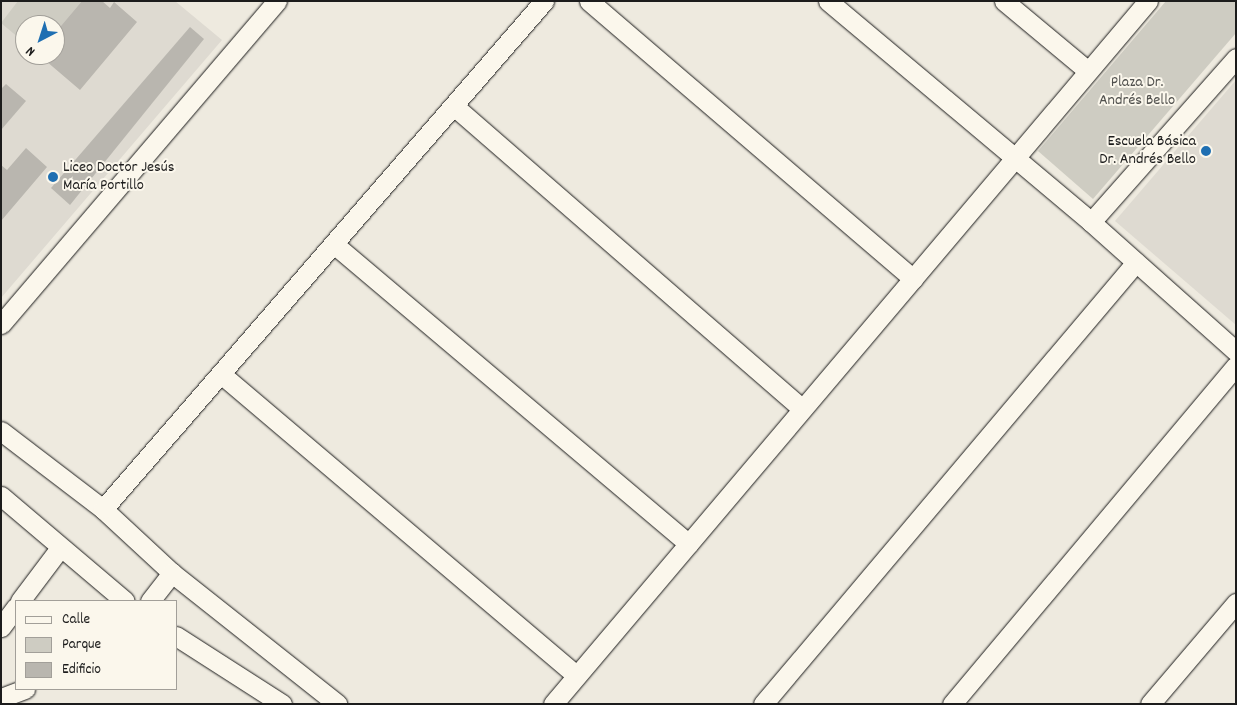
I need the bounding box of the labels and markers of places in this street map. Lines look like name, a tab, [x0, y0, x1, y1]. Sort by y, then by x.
place label: Escuela Básica Dr. Andrés Bello	[1099, 132, 1196, 170]
marker: Escuela Básica Dr. Andrés Bello	[1200, 145, 1212, 157]
place label: Liceo Doctor Jesús María Portillo	[63, 158, 174, 196]
marker: Liceo Doctor Jesús María Portillo	[47, 171, 59, 183]

